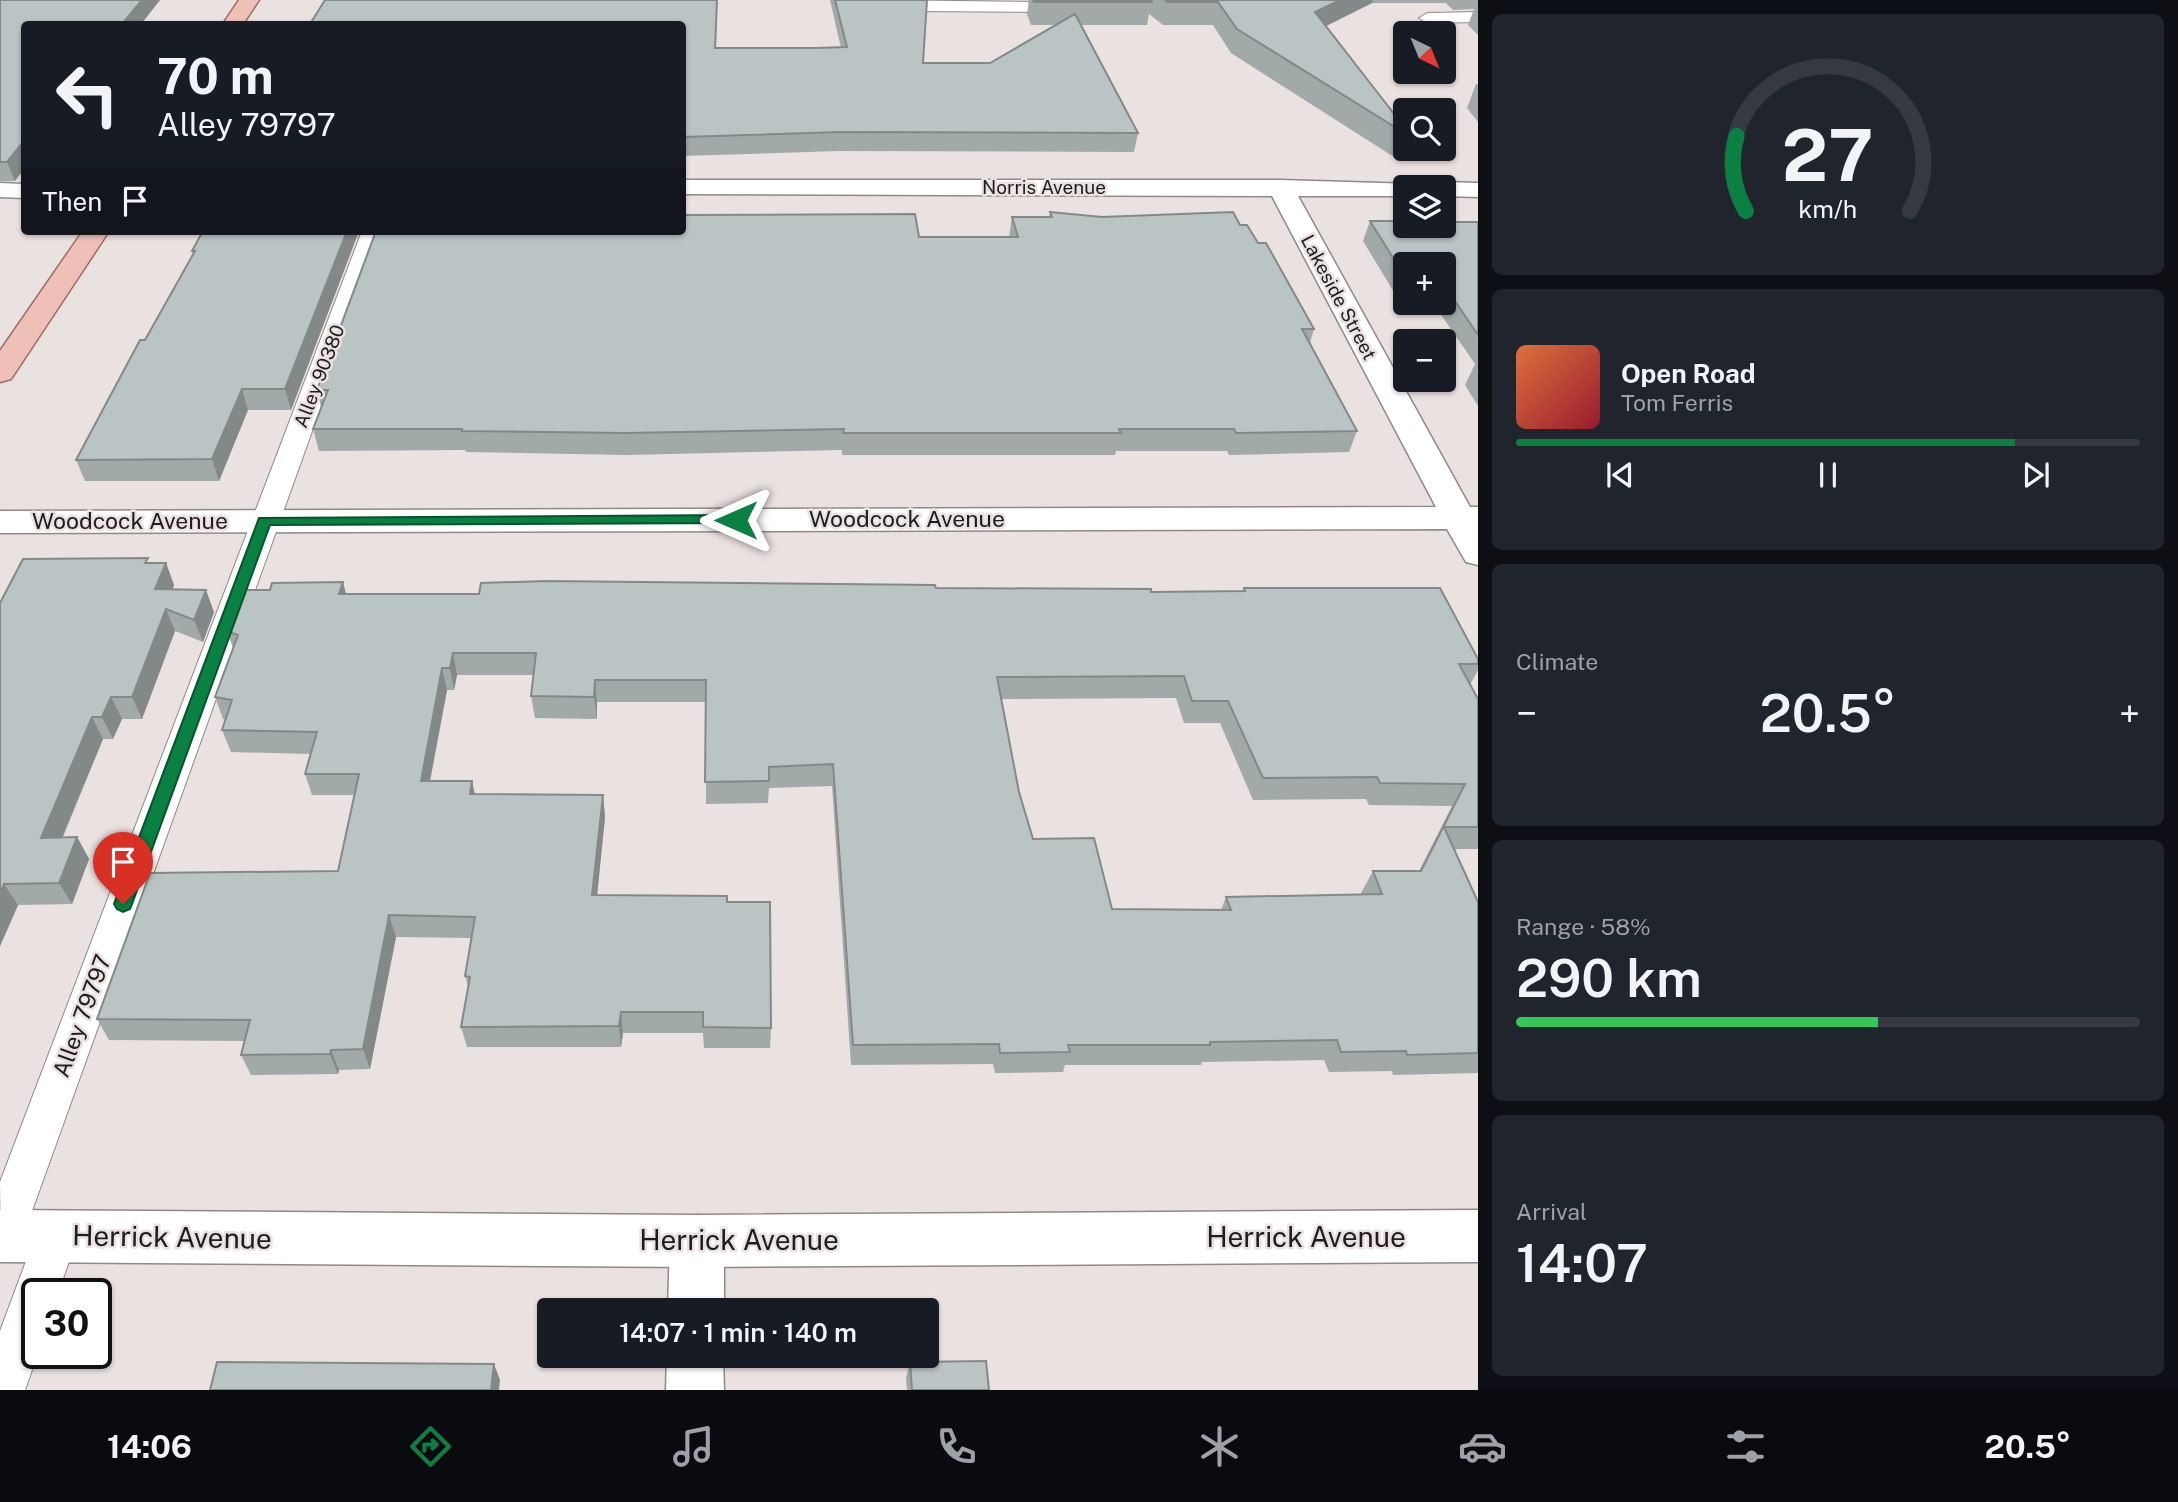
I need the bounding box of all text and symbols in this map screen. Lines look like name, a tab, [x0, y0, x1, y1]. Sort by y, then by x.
north arrow	[1393, 21, 1456, 84]
map controls	[1393, 21, 1456, 392]
text: 70 m	[157, 47, 274, 105]
icon: left	[42, 49, 133, 140]
button: search	[1393, 98, 1456, 161]
text: Alley 79797	[157, 106, 336, 143]
text: 27	[1782, 112, 1874, 197]
button: layers	[1393, 175, 1456, 238]
street label: Norris Avenue	[982, 176, 1106, 198]
icon: arrive	[116, 182, 154, 220]
text: Then	[42, 186, 102, 217]
text: km/h	[1799, 193, 1857, 223]
street label: Lakeside Street	[1297, 231, 1381, 363]
button: +	[1393, 252, 1456, 315]
street label: Alley 90380	[289, 321, 349, 431]
button: −	[1393, 329, 1456, 392]
text: Open Road	[1621, 358, 1756, 389]
text: Tom Ferris	[1621, 389, 1733, 416]
icon: previous	[1601, 456, 1639, 494]
icon: pause	[1809, 456, 1847, 494]
icon: next	[2017, 456, 2055, 494]
position arrow	[699, 483, 773, 557]
street label: Woodcock Avenue	[809, 505, 1005, 532]
street label: Woodcock Avenue	[32, 507, 228, 534]
text: Climate	[1516, 648, 1598, 675]
text: 20.5°	[1760, 683, 1896, 744]
text: −	[1516, 691, 1537, 736]
text: +	[2119, 691, 2140, 736]
pin	[93, 832, 153, 904]
icon: arrive	[104, 843, 142, 881]
text: Range · 58%	[1516, 913, 1651, 940]
text: 290 km	[1516, 948, 1702, 1009]
street label: Alley 79797	[47, 951, 116, 1081]
text: Arrival	[1516, 1198, 1587, 1225]
street label: Herrick Avenue	[72, 1218, 272, 1255]
street label: Herrick Avenue	[1206, 1220, 1406, 1253]
street label: Herrick Avenue	[639, 1223, 839, 1256]
text: 14:07	[1516, 1233, 1648, 1294]
speed limit sign: 30	[21, 1278, 112, 1369]
text: 14:07 · 1 min · 140 m	[619, 1317, 857, 1348]
icon: directions	[406, 1422, 455, 1471]
icon: music	[669, 1422, 718, 1471]
icon: phone	[932, 1422, 981, 1471]
icon: climate	[1195, 1422, 1244, 1471]
icon: car	[1458, 1422, 1507, 1471]
icon: filters	[1721, 1422, 1770, 1471]
text: 14:06	[107, 1428, 192, 1465]
text: 20.5°	[1985, 1428, 2071, 1465]

